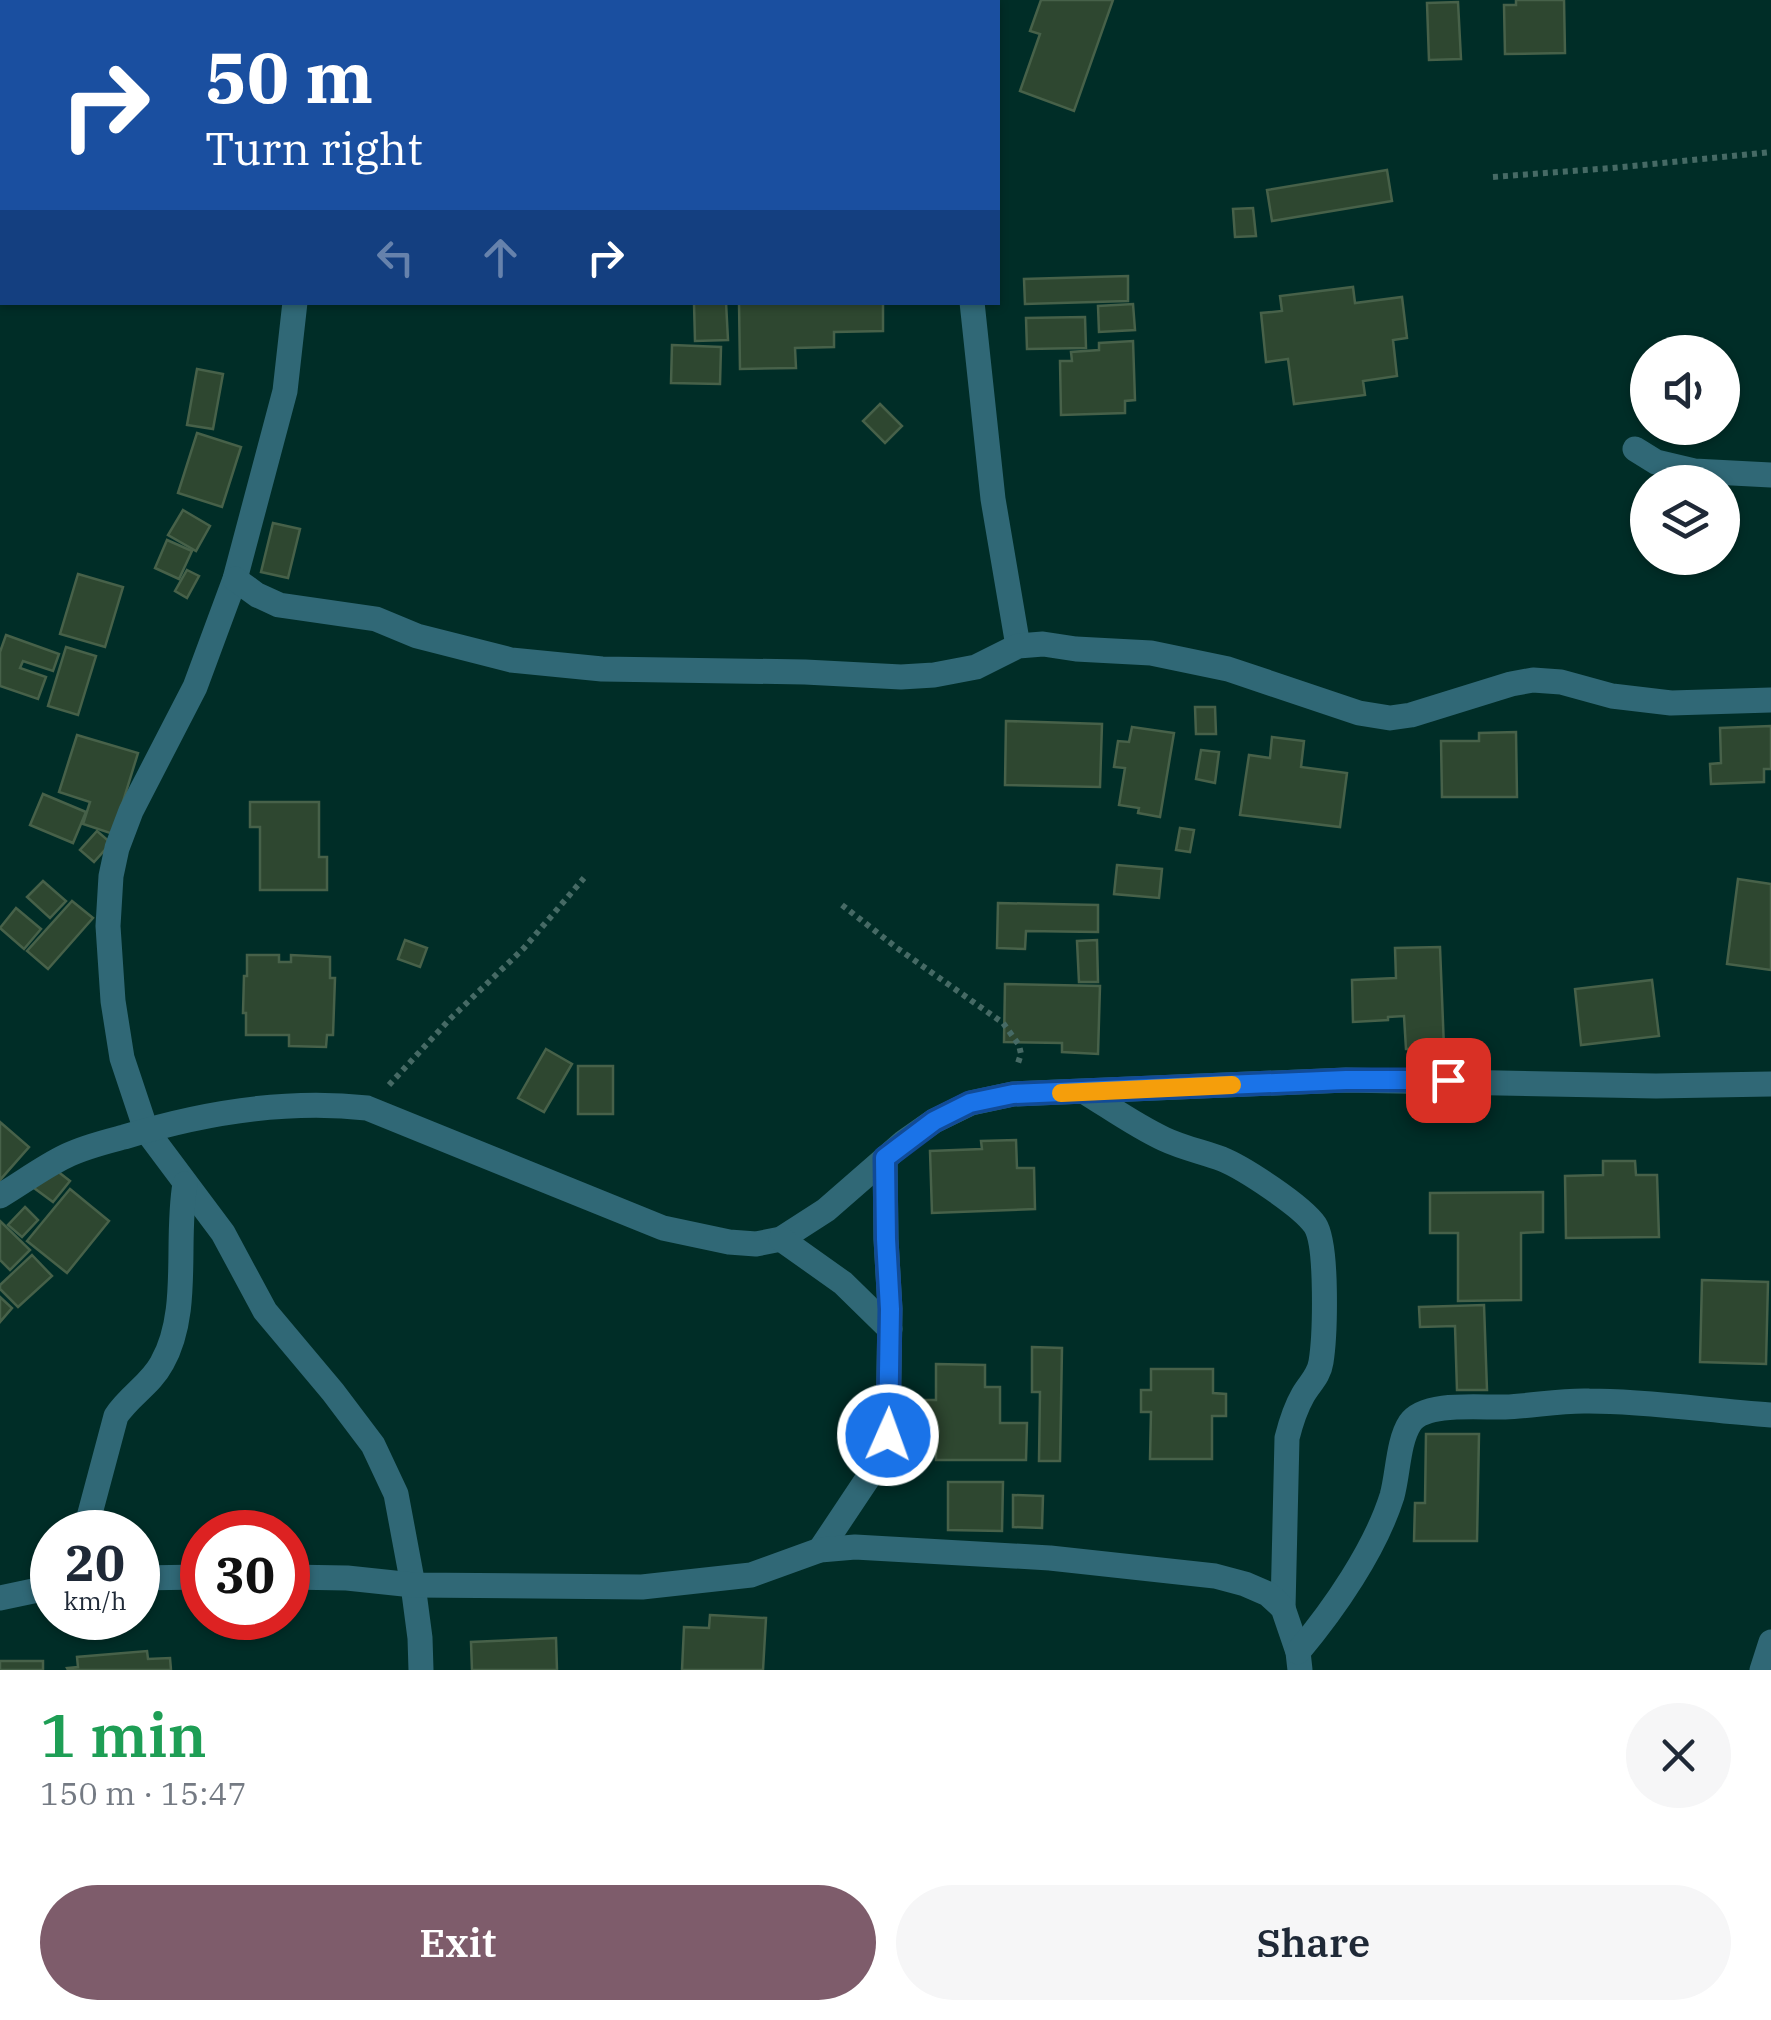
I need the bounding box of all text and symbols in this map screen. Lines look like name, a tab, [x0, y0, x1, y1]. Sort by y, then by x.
text: 50 m	[205, 31, 373, 122]
icon: right	[40, 40, 170, 170]
text: Turn right	[205, 119, 423, 177]
icon: left	[368, 230, 423, 285]
icon: ahead	[473, 230, 528, 285]
icon: right	[578, 230, 633, 285]
map controls	[1630, 335, 1740, 575]
button: sound	[1630, 335, 1740, 445]
button: layers	[1630, 465, 1740, 575]
pin	[1406, 1038, 1491, 1123]
icon: arrive	[1421, 1053, 1476, 1108]
position arrow	[836, 1383, 940, 1487]
speed limit sign: 30	[180, 1510, 310, 1640]
text: 20	[65, 1530, 125, 1595]
text: km/h	[63, 1584, 127, 1617]
text: 1 min	[40, 1695, 207, 1774]
button: close	[1626, 1703, 1731, 1808]
text: 150 m · 15:47	[40, 1772, 247, 1814]
button: Exit	[40, 1885, 876, 2000]
button: Share	[896, 1885, 1731, 2000]

